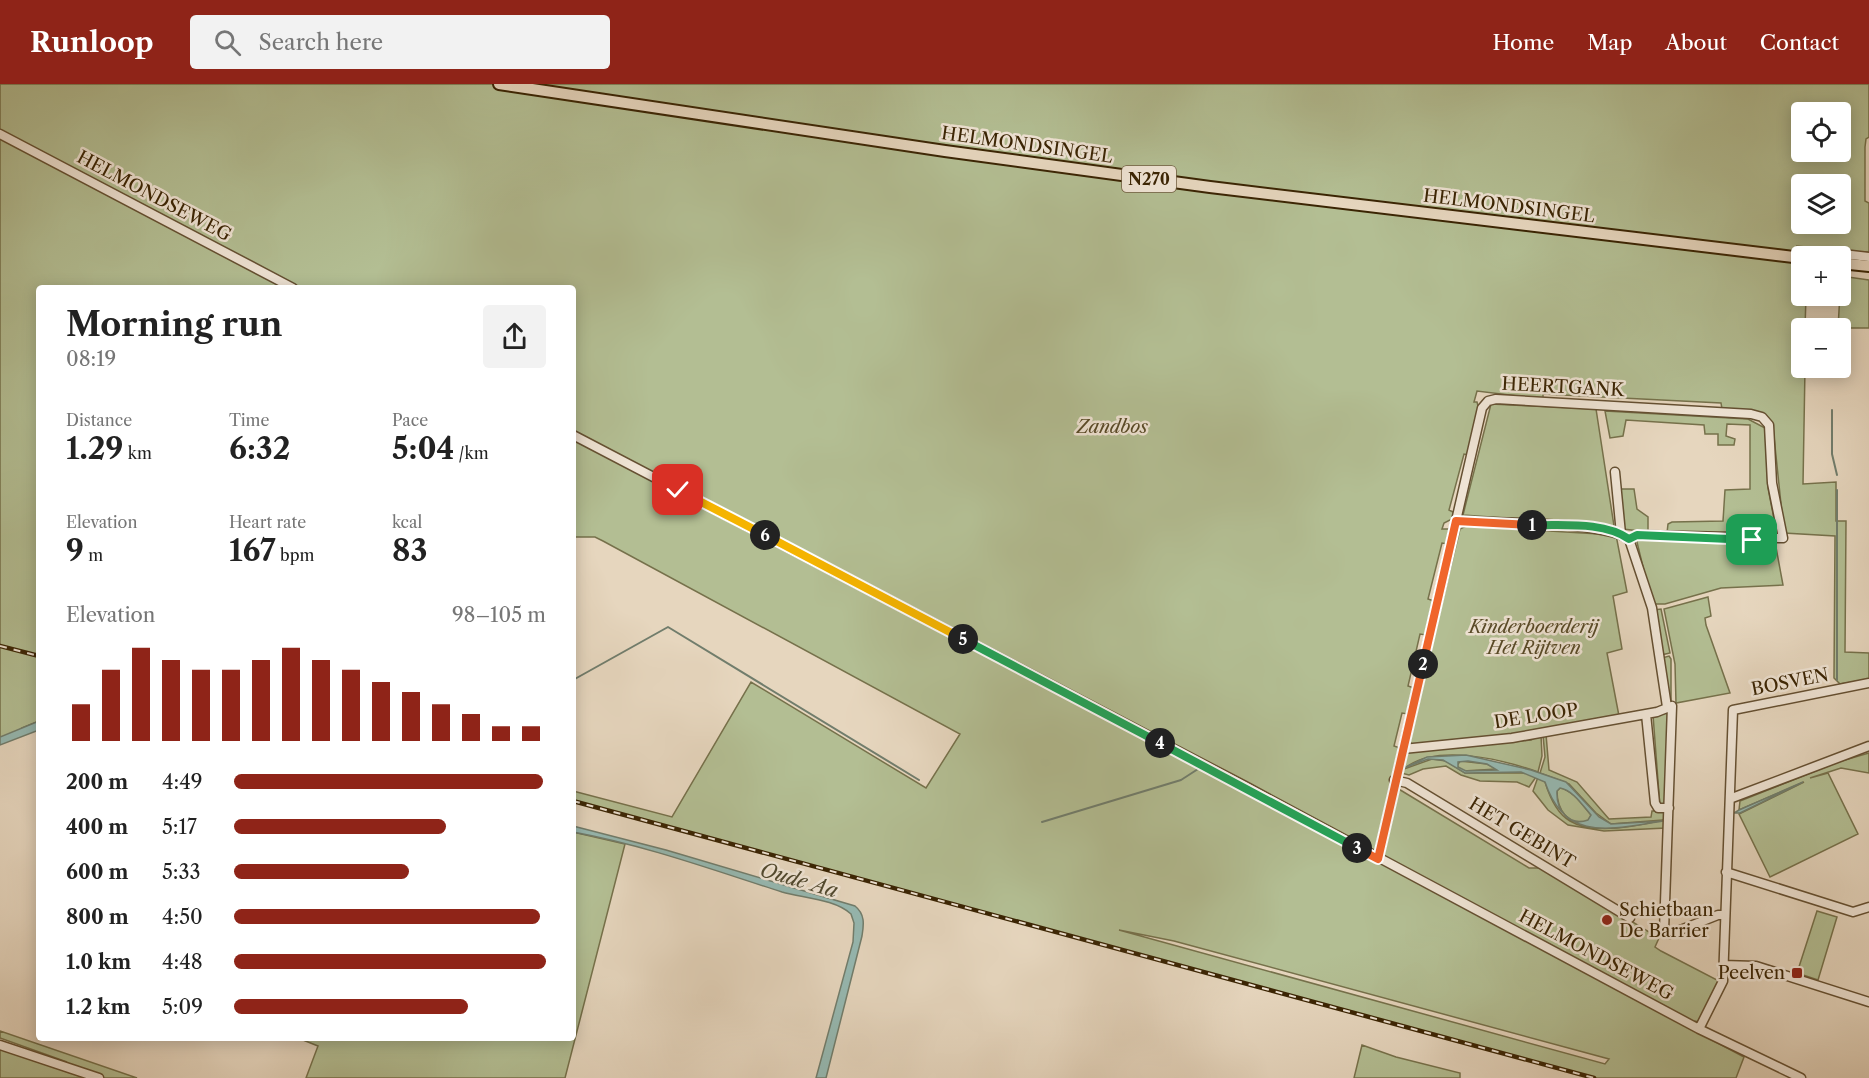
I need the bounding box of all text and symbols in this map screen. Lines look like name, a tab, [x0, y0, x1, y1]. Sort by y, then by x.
search box	[190, 15, 610, 69]
text: Runloop	[30, 25, 154, 59]
icon: search	[211, 26, 244, 59]
text: Search here	[259, 29, 383, 56]
text: Home	[1493, 30, 1554, 55]
text: Map	[1587, 30, 1632, 55]
text: About	[1665, 30, 1727, 55]
text: Contact	[1760, 30, 1839, 55]
map controls	[1791, 102, 1851, 378]
button: locate	[1791, 102, 1851, 162]
street label: HELMONDSINGEL	[940, 122, 1114, 168]
street label: HELMONDSEWEG	[73, 146, 235, 246]
road number: N270	[1122, 166, 1176, 192]
button: layers	[1791, 174, 1851, 234]
street label: HELMONDSINGEL	[1422, 185, 1596, 227]
button: +	[1791, 246, 1851, 306]
text: Morning run	[66, 304, 282, 345]
button: share	[483, 305, 546, 368]
button: −	[1791, 318, 1851, 378]
text: 08:19	[66, 347, 116, 371]
street label: HEERTGANK	[1501, 373, 1626, 401]
text: Distance	[66, 410, 132, 430]
text: Time	[229, 410, 269, 430]
text: Pace	[392, 410, 428, 430]
park label: Zandbos	[1075, 416, 1148, 438]
text: 1.29	[66, 430, 123, 467]
text: 6:32	[229, 430, 291, 467]
text: 5:04	[392, 430, 454, 467]
text: km	[123, 443, 152, 463]
text: /km	[454, 443, 489, 463]
pin	[652, 464, 703, 515]
icon: check	[661, 473, 694, 506]
pin: 1	[1517, 510, 1547, 540]
text: Elevation	[66, 512, 137, 532]
text: Heart rate	[229, 512, 306, 532]
text: kcal	[392, 512, 422, 532]
pin	[1726, 514, 1777, 565]
text: 1	[1528, 515, 1536, 535]
pin: 6	[750, 520, 780, 550]
icon: arrive	[1735, 523, 1768, 556]
text: 6	[760, 525, 770, 545]
text: 9	[66, 532, 84, 569]
text: 167	[229, 532, 276, 569]
text: 83	[392, 532, 427, 569]
text: m	[84, 545, 103, 565]
text: bpm	[276, 545, 314, 565]
text: Elevation	[66, 603, 155, 627]
text: 98–105 m	[452, 603, 546, 627]
park label: Kinderboerderij Het Rijtven	[1467, 616, 1600, 659]
pin: 5	[948, 624, 978, 654]
text: 5	[959, 629, 967, 649]
pin: 2	[1408, 649, 1438, 679]
text: 2	[1418, 654, 1428, 674]
street label: BOSVEN	[1749, 664, 1831, 700]
street label: DE LOOP	[1492, 698, 1580, 734]
pin: 4	[1145, 728, 1175, 758]
text: 4	[1155, 733, 1165, 753]
text: 200 m	[66, 770, 128, 794]
text: 4:49	[162, 770, 202, 794]
street label: HET GEBINT	[1465, 793, 1580, 874]
text: 400 m	[66, 815, 128, 839]
text: 5:17	[162, 815, 197, 839]
pin: 3	[1342, 833, 1372, 863]
text: 3	[1352, 838, 1362, 858]
water label: Oude Aa	[757, 857, 841, 903]
text: 600 m	[66, 860, 128, 884]
text: 5:33	[162, 860, 201, 884]
place label: Schietbaan De Barrier	[1619, 899, 1714, 942]
text: 800 m	[66, 905, 129, 929]
text: 4:50	[162, 905, 203, 929]
street label: HELMONDSEWEG	[1515, 905, 1677, 1005]
marker: Schietbaan De Barrier	[1600, 913, 1614, 927]
text: 1.0 km	[66, 950, 131, 974]
text: 4:48	[162, 950, 203, 974]
place label: Peelven	[1718, 962, 1785, 984]
marker: Peelven	[1790, 966, 1804, 980]
text: 1.2 km	[66, 995, 130, 1019]
text: 5:09	[162, 995, 203, 1019]

